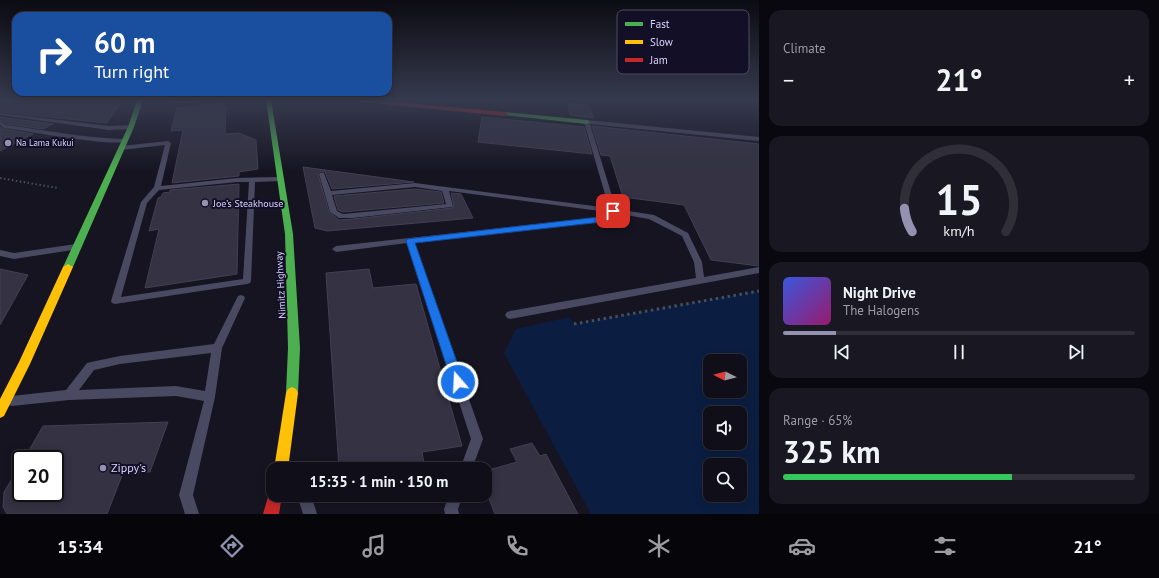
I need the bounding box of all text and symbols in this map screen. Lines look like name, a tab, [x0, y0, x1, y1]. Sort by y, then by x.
legend	[617, 10, 749, 74]
text: Fast	[650, 17, 670, 31]
text: 60 m	[94, 24, 155, 61]
icon: right	[28, 28, 80, 80]
text: Slow	[650, 35, 673, 49]
text: Climate	[783, 40, 826, 57]
text: Jam	[649, 53, 668, 67]
text: Turn right	[94, 60, 169, 83]
text: 21°	[935, 60, 983, 99]
text: −	[783, 66, 794, 94]
text: +	[1124, 66, 1135, 94]
place label: Na Lama Kukui	[16, 137, 74, 148]
marker: Na Lama Kukui	[3, 138, 13, 148]
text: 15	[935, 173, 983, 226]
pin	[596, 194, 630, 228]
place label: Joe’s Steakhouse	[212, 197, 283, 210]
marker: Joe’s Steakhouse	[200, 198, 210, 208]
icon: arrive	[602, 200, 624, 222]
text: km/h	[943, 221, 975, 240]
street label: Nimitz Highway	[272, 251, 289, 319]
text: Night Drive	[843, 283, 916, 302]
text: The Halogens	[843, 302, 920, 319]
icon: previous	[831, 341, 853, 363]
icon: pause	[948, 341, 970, 363]
icon: next	[1065, 341, 1087, 363]
north arrow	[703, 354, 747, 398]
map controls	[703, 354, 747, 502]
position arrow	[437, 361, 479, 403]
button: sound	[703, 406, 747, 450]
text: Range · 65%	[783, 412, 852, 429]
text: 325 km	[783, 432, 881, 471]
speed limit sign: 20	[12, 450, 64, 502]
button: search	[703, 458, 747, 502]
place label: Zippy's	[111, 460, 146, 475]
marker: Zippy's	[98, 463, 108, 473]
text: 15:35 · 1 min · 150 m	[310, 472, 448, 491]
icon: directions	[218, 532, 246, 560]
icon: music	[360, 532, 388, 560]
icon: phone	[503, 532, 531, 560]
icon: climate	[645, 532, 673, 560]
icon: car	[788, 532, 816, 560]
icon: filters	[931, 532, 959, 560]
text: 15:34	[57, 535, 103, 558]
text: 21°	[1073, 535, 1102, 558]

